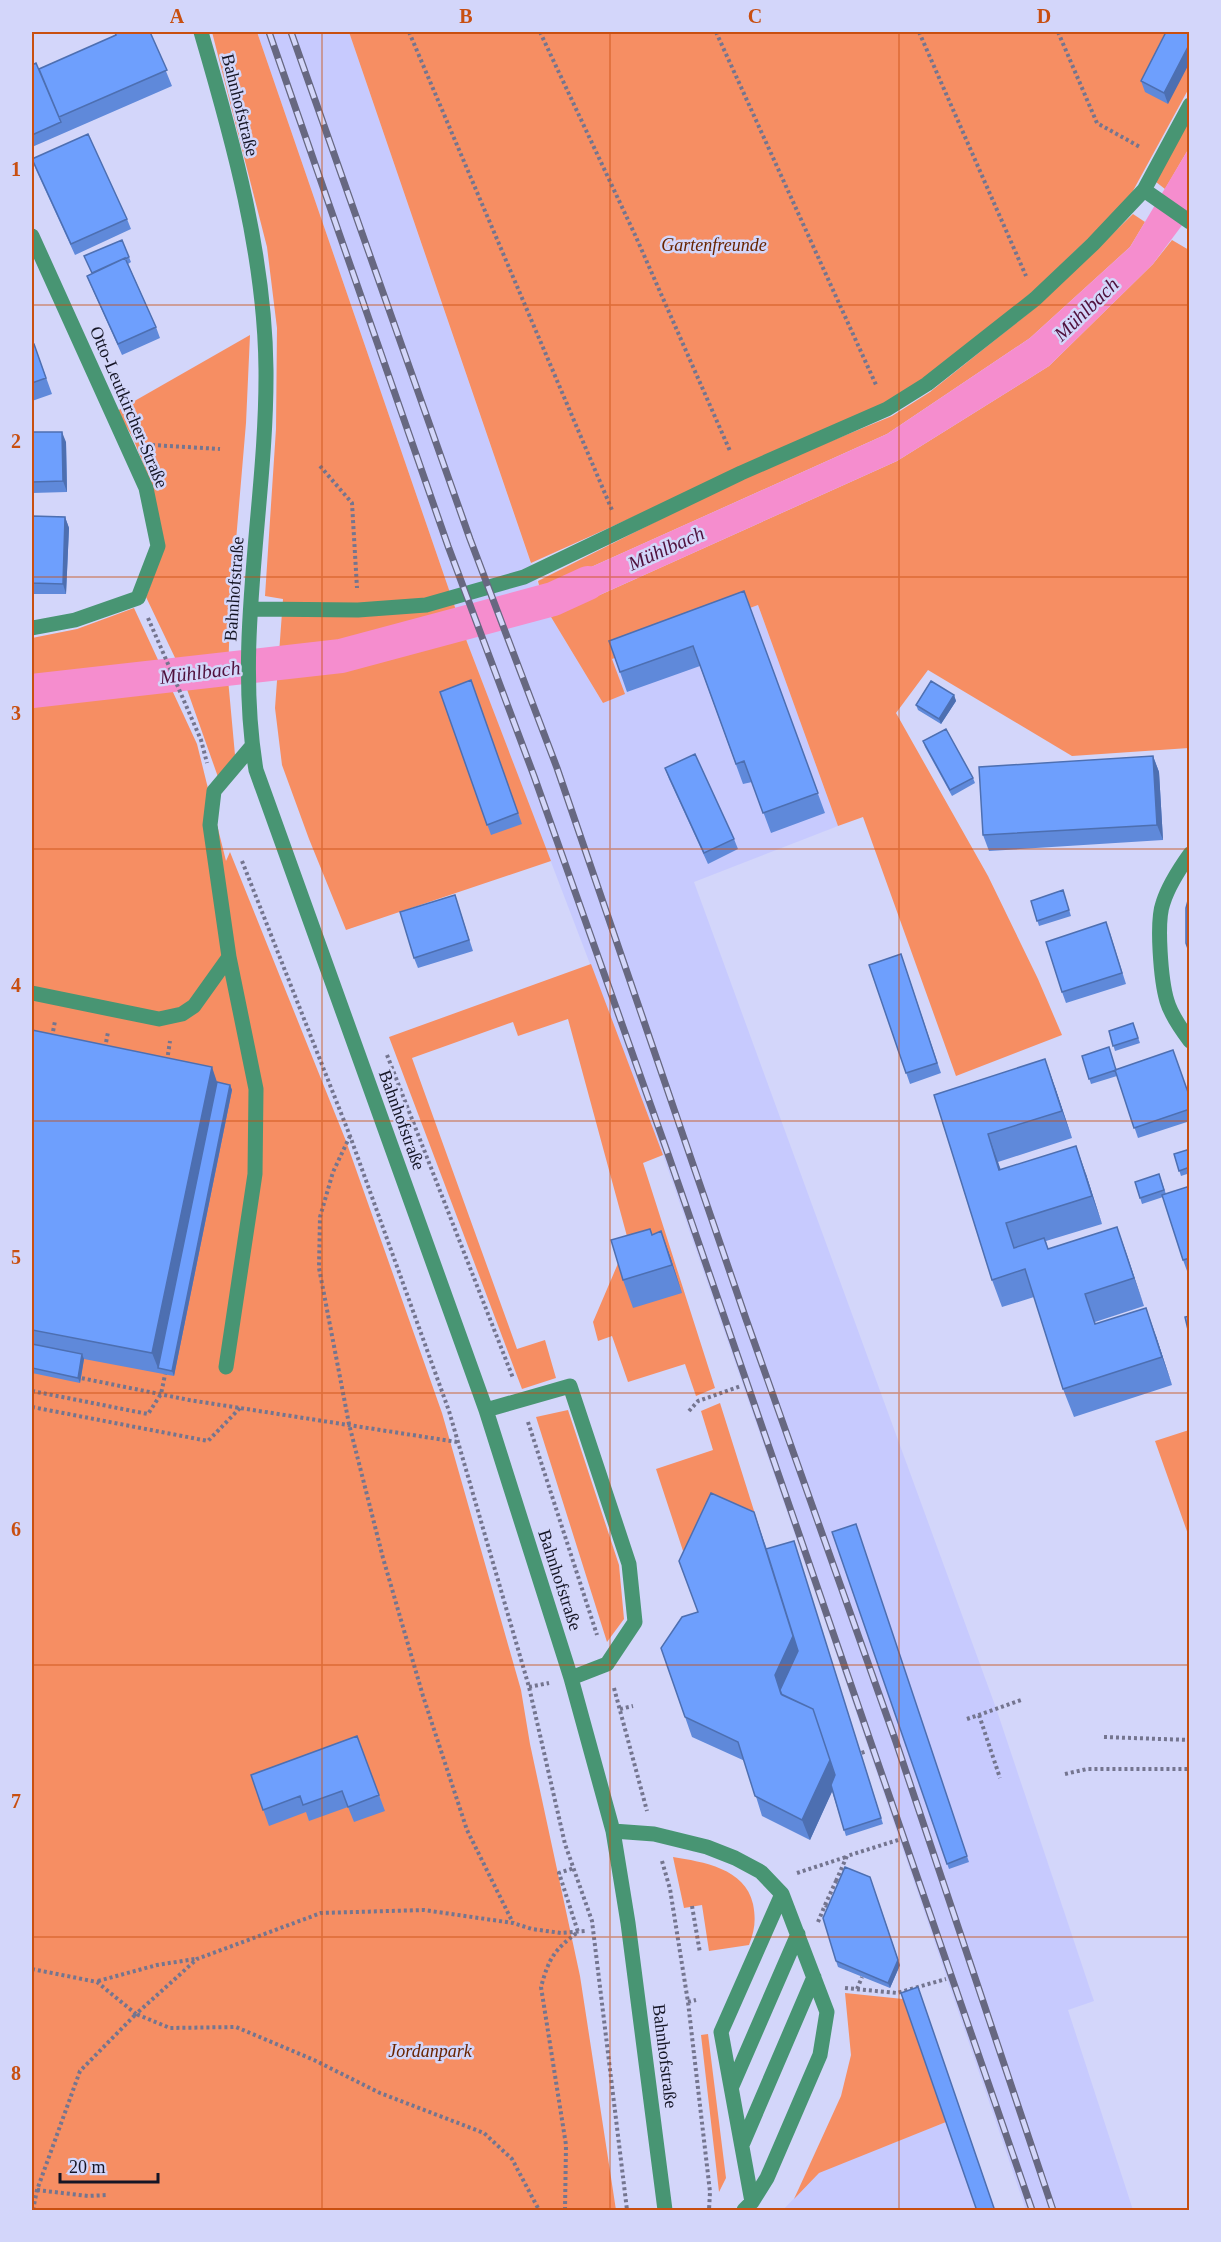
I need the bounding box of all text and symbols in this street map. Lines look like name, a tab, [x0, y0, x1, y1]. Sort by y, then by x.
text: A	[170, 5, 185, 27]
text: B	[459, 5, 473, 27]
text: C	[748, 5, 762, 27]
text: D	[1037, 5, 1051, 27]
street label: Bahnhofstraße	[218, 52, 262, 158]
text: 1	[11, 158, 21, 180]
park label: Gartenfreunde	[661, 235, 767, 255]
water label: Mühlbach	[1048, 273, 1123, 346]
street label: Otto-Leutkircher-Straße	[86, 323, 172, 491]
text: 2	[11, 430, 21, 452]
water label: Mühlbach	[624, 521, 708, 575]
street label: Bahnhofstraße	[220, 536, 248, 642]
water label: Mühlbach	[157, 656, 242, 688]
text: 3	[11, 702, 21, 724]
text: 4	[11, 974, 21, 996]
street label: Bahnhofstraße	[375, 1067, 429, 1173]
text: 5	[11, 1246, 21, 1268]
text: 6	[11, 1518, 21, 1540]
street label: Bahnhofstraße	[534, 1527, 586, 1633]
text: 7	[11, 1790, 21, 1812]
street label: Bahnhofstraße	[649, 2003, 681, 2109]
park label: Jordanpark	[388, 2041, 473, 2061]
text: 8	[11, 2062, 21, 2084]
scale bar	[60, 2146, 158, 2184]
text: 20 m	[69, 2157, 106, 2177]

